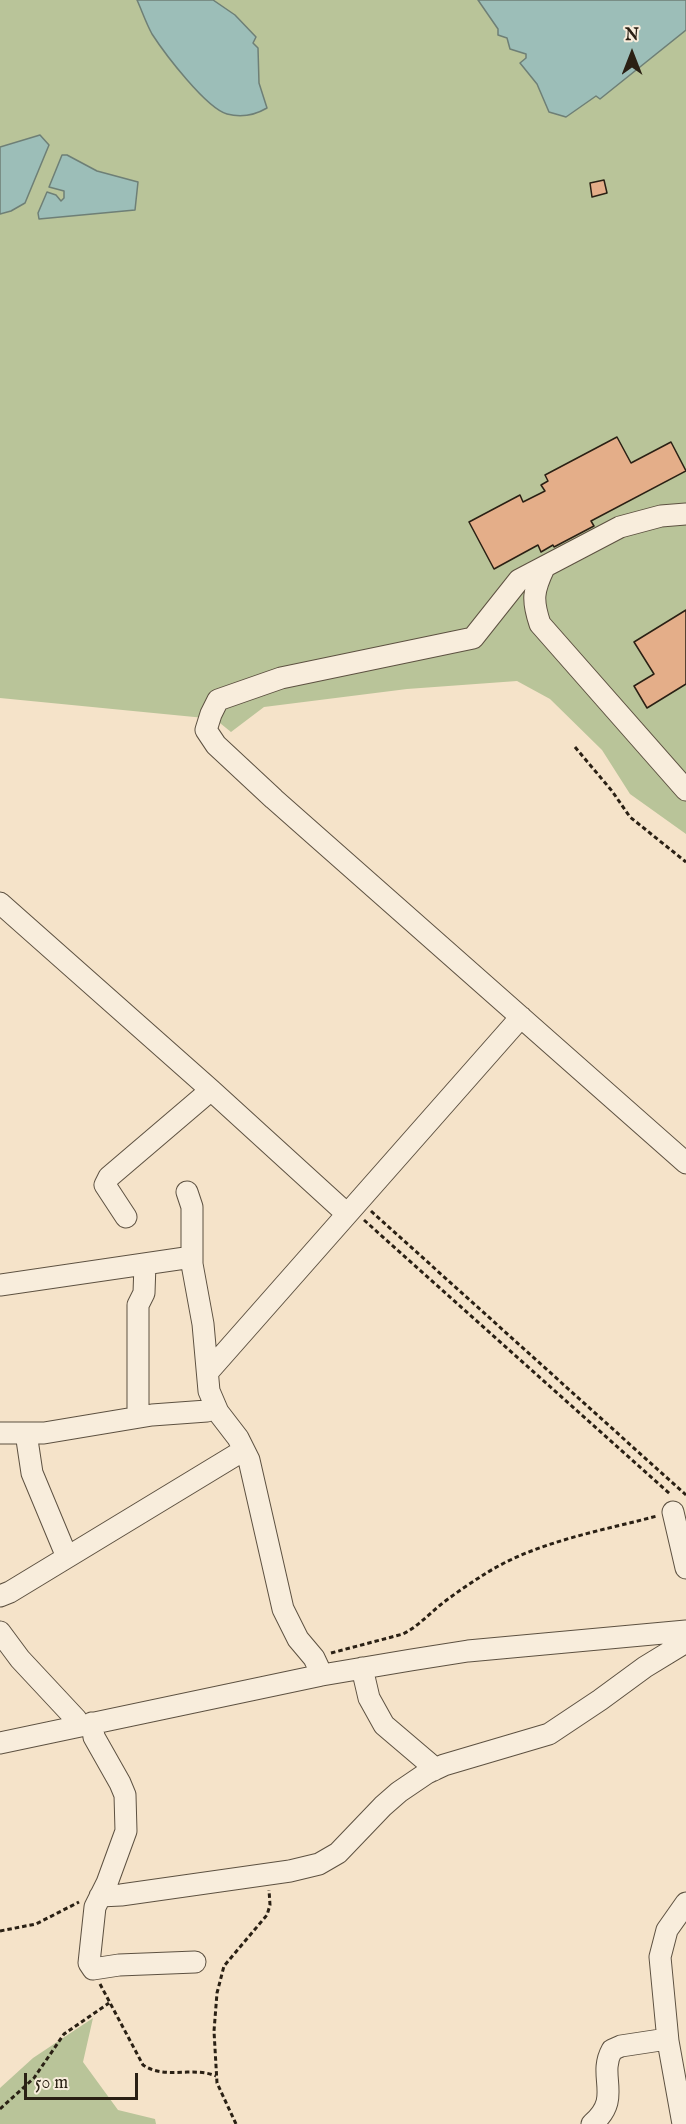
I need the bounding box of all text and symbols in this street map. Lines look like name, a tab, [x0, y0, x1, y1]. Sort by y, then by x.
north arrow	[602, 24, 662, 84]
text: N	[625, 26, 639, 46]
scale bar	[27, 2061, 141, 2099]
text: 50 m	[35, 2072, 68, 2095]

